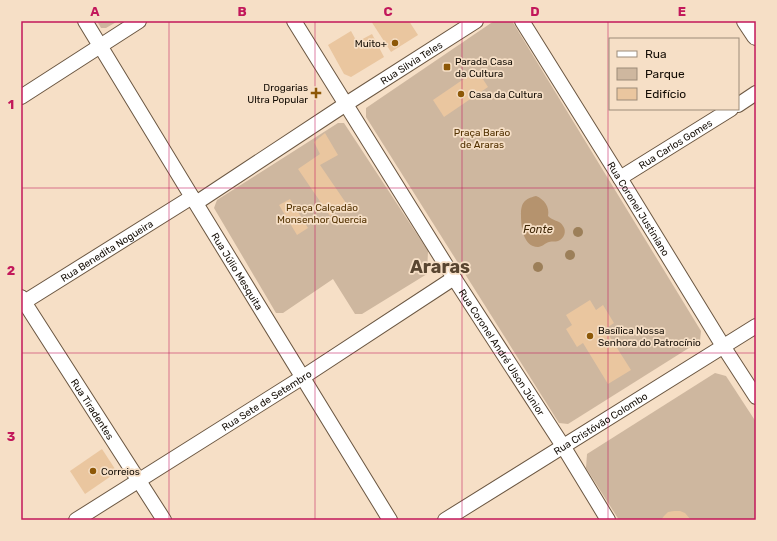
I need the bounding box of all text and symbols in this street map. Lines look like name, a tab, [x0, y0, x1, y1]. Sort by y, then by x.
text: A	[90, 4, 100, 19]
text: B	[237, 4, 247, 19]
text: C	[383, 4, 393, 19]
text: D	[530, 4, 540, 19]
text: E	[678, 4, 686, 19]
place label: Muito+	[355, 38, 387, 50]
marker: Muito+	[390, 38, 400, 48]
legend	[609, 38, 739, 110]
street label: Rua Silvia Teles	[379, 39, 445, 87]
text: Rua	[645, 47, 667, 61]
place label: Parada Casa da Cultura	[455, 56, 513, 80]
marker: Parada Casa da Cultura	[442, 62, 452, 72]
text: Parque	[645, 67, 685, 81]
place label: Drogarias Ultra Popular	[247, 82, 308, 106]
text: Edifício	[645, 87, 686, 101]
marker: Drogarias Ultra Popular	[311, 88, 321, 98]
marker: Casa da Cultura	[456, 89, 466, 99]
place label: Casa da Cultura	[469, 89, 542, 101]
text: 1	[8, 97, 14, 112]
street label: Rua Carlos Gomes	[637, 117, 715, 172]
park label: Praça Barão de Araras	[454, 127, 510, 151]
street label: Rua Coronel Justiniano	[604, 160, 672, 259]
park label: Praça Calçadão Monsenhor Quercia	[277, 202, 367, 226]
street label: Rua Benedita Nogueira	[59, 218, 156, 285]
water label: Fonte	[523, 223, 553, 236]
street label: Rua Júlio Mesquita	[208, 231, 265, 313]
district label: Araras	[410, 256, 470, 278]
text: 2	[7, 263, 15, 278]
street label: Rua Coronel André Ulson Júnior	[456, 287, 547, 418]
place label: Basílica Nossa Senhora do Patrocínio	[598, 325, 701, 349]
marker: Basílica Nossa Senhora do Patrocínio	[585, 331, 595, 341]
street label: Rua Sete de Setembro	[220, 368, 314, 434]
street label: Rua Tiradentes	[68, 377, 116, 442]
street label: Rua Cristóvão Colombo	[552, 390, 650, 458]
text: 3	[7, 429, 16, 444]
marker: Correios	[88, 466, 98, 476]
place label: Correios	[101, 466, 140, 478]

